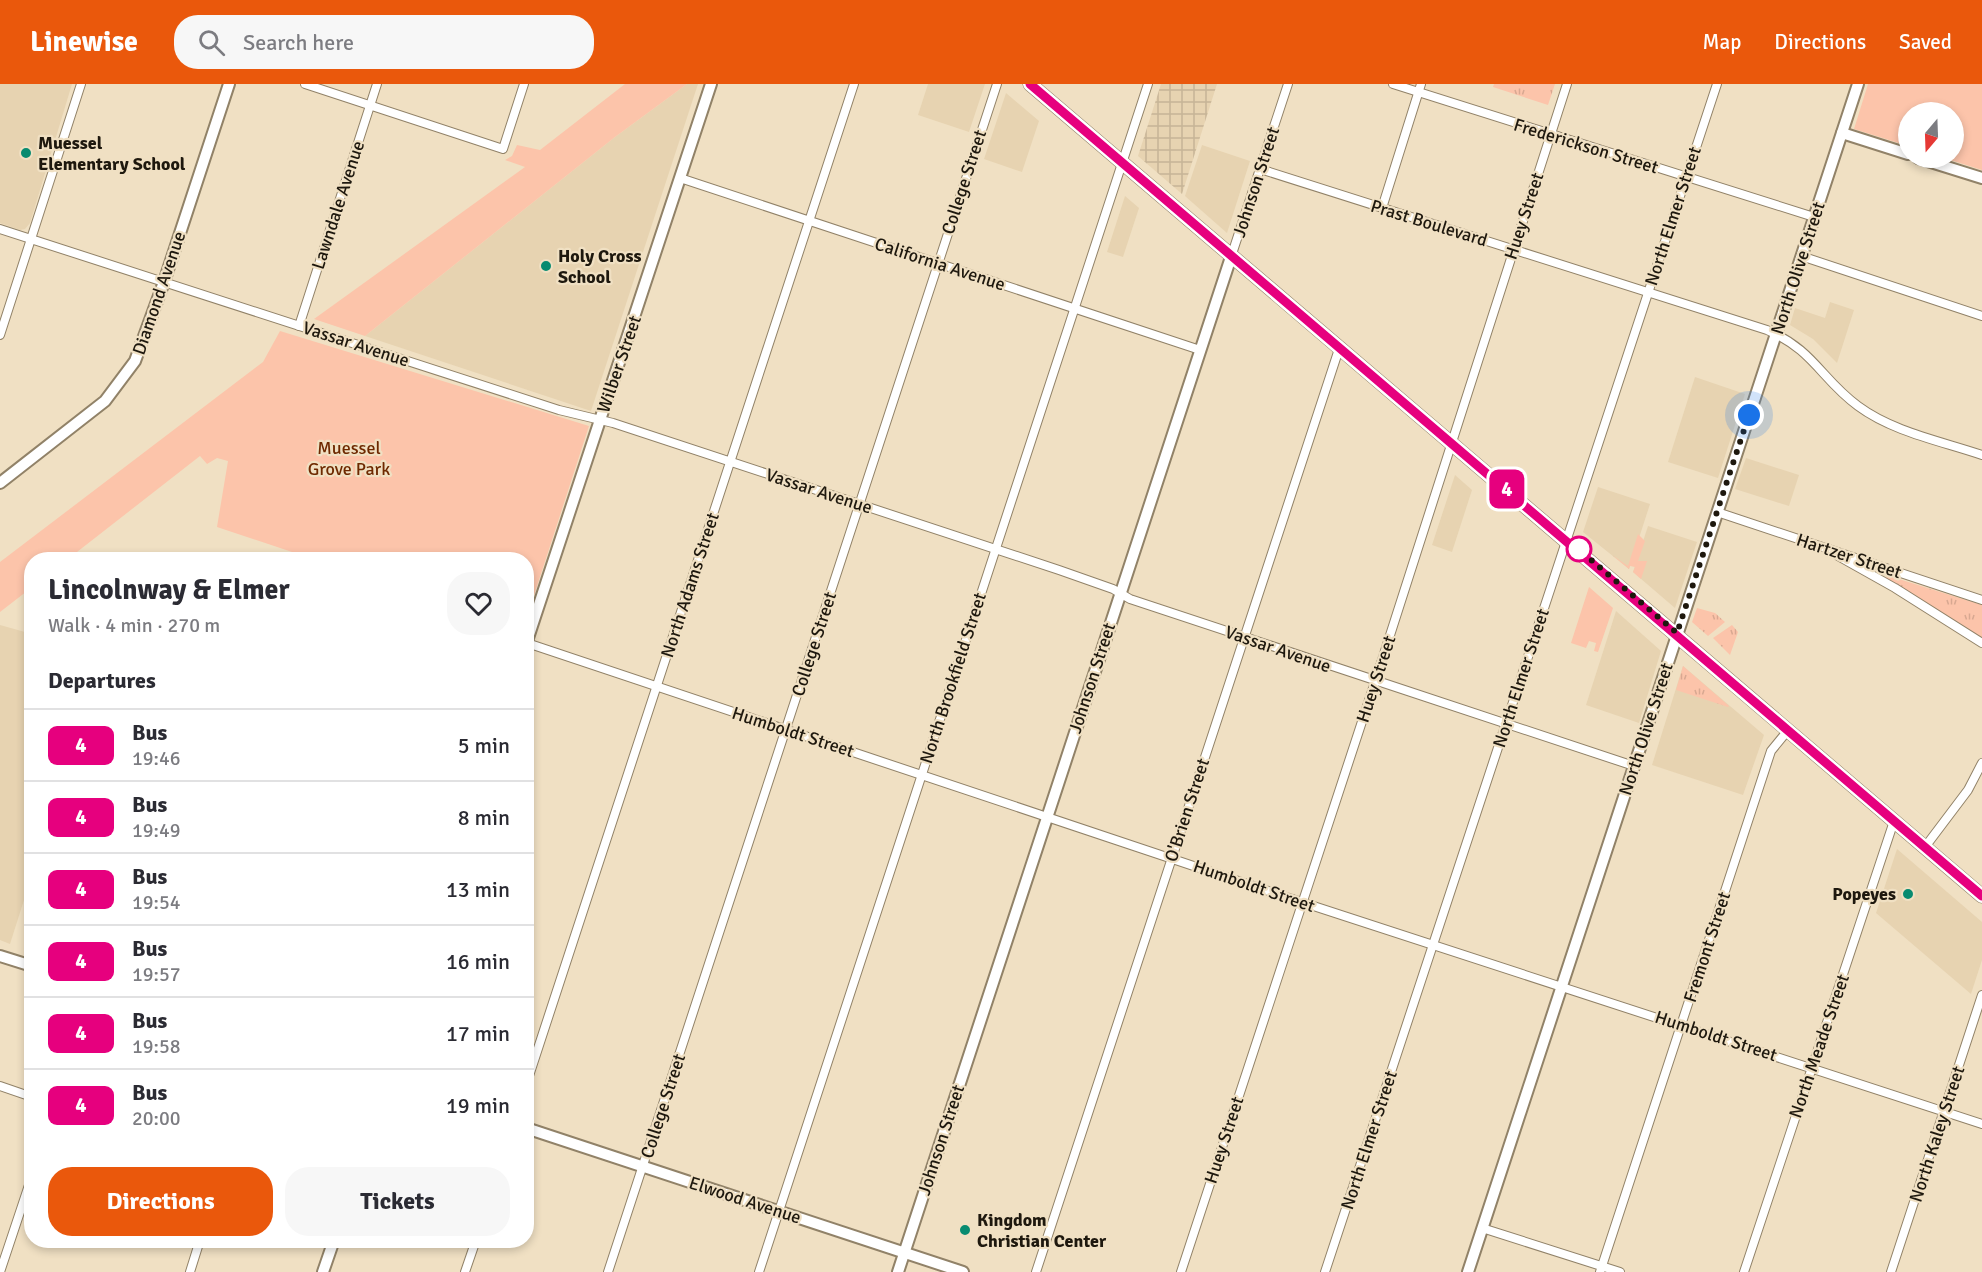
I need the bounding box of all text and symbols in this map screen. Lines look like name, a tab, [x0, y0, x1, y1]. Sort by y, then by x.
search box	[174, 15, 594, 69]
text: Linewise	[30, 25, 138, 59]
icon: search	[195, 26, 228, 59]
text: Search here	[243, 29, 354, 56]
text: Map	[1703, 29, 1741, 55]
text: Directions	[1774, 29, 1866, 55]
text: Saved	[1899, 29, 1952, 55]
north arrow	[1898, 102, 1964, 168]
map controls	[1898, 102, 1964, 168]
street label: Frederickson Street	[1511, 114, 1661, 178]
street label: Johnson Street	[1228, 124, 1284, 240]
street label: College Street	[937, 127, 991, 237]
place label: Muessel Elementary School	[38, 132, 186, 175]
street label: Lawndale Avenue	[307, 138, 369, 272]
street label: North Elmer Street	[1640, 144, 1706, 288]
marker: Muessel Elementary School	[19, 146, 33, 160]
street label: Huey Street	[1500, 170, 1548, 262]
street label: Prast Boulevard	[1368, 195, 1490, 251]
street label: North Olive Street	[1766, 199, 1830, 337]
street label: Diamond Avenue	[128, 228, 190, 358]
street label: California Avenue	[872, 233, 1008, 295]
place label: Holy Cross School	[558, 245, 641, 288]
marker: Holy Cross School	[539, 259, 553, 273]
street label: Wilber Street	[592, 312, 646, 416]
street label: Vassar Avenue	[300, 316, 412, 372]
your location	[1734, 400, 1764, 430]
park label: Muessel Grove Park	[308, 437, 390, 480]
street label: Vassar Avenue	[763, 463, 875, 519]
line badge: 4	[1488, 470, 1526, 508]
text: 4	[1501, 476, 1513, 502]
street label: North Adams Street	[656, 510, 724, 660]
street label: Hartzer Street	[1794, 529, 1904, 583]
unlabelled marker	[1566, 536, 1592, 562]
button: heart	[447, 572, 510, 635]
text: Lincolnway & Elmer	[48, 573, 290, 607]
street label: College Street	[787, 589, 841, 699]
street label: North Brookfield Street	[915, 590, 991, 766]
street label: North Elmer Street	[1488, 606, 1554, 750]
text: Walk · 4 min · 270 m	[48, 613, 220, 638]
street label: Johnson Street	[1064, 620, 1120, 736]
street label: Vassar Avenue	[1222, 621, 1334, 677]
street label: Huey Street	[1352, 633, 1400, 725]
street label: North Olive Street	[1614, 660, 1678, 798]
text: Departures	[48, 667, 156, 694]
street label: Humboldt Street	[729, 702, 857, 762]
text: Bus	[132, 719, 167, 746]
text: 4	[75, 732, 87, 758]
text: 5 min	[458, 732, 510, 759]
text: 19:46	[132, 746, 181, 771]
street label: O'Brien Street	[1160, 755, 1214, 865]
text: Bus	[132, 791, 167, 818]
text: 4	[75, 804, 87, 830]
text: 8 min	[458, 804, 510, 831]
text: 19:49	[132, 818, 181, 843]
street label: Humboldt Street	[1190, 855, 1318, 917]
text: Bus	[132, 863, 167, 890]
text: 4	[75, 876, 87, 902]
text: 13 min	[446, 876, 510, 903]
place label: Popeyes	[1832, 883, 1896, 905]
marker: Popeyes	[1901, 887, 1915, 901]
street label: Fremont Street	[1679, 889, 1735, 1005]
text: 19:54	[132, 890, 181, 915]
text: Bus	[132, 935, 167, 962]
text: 4	[75, 948, 87, 974]
text: 16 min	[446, 948, 510, 975]
text: 19:57	[132, 962, 181, 987]
street label: North Meade Street	[1784, 971, 1854, 1121]
street label: Humboldt Street	[1652, 1006, 1780, 1066]
text: Bus	[132, 1007, 167, 1034]
text: 4	[75, 1020, 87, 1046]
text: 17 min	[446, 1020, 510, 1047]
text: 19:58	[132, 1034, 181, 1059]
street label: College Street	[636, 1051, 690, 1161]
street label: North Kaley Street	[1905, 1063, 1969, 1205]
street label: North Elmer Street	[1336, 1068, 1402, 1212]
text: Bus	[132, 1079, 167, 1106]
street label: Johnson Street	[913, 1082, 969, 1198]
text: 4	[75, 1092, 87, 1118]
text: 19 min	[446, 1092, 510, 1119]
street label: Huey Street	[1200, 1094, 1248, 1186]
text: 20:00	[132, 1106, 181, 1131]
button: Directions	[48, 1167, 273, 1236]
button: Tickets	[285, 1167, 510, 1236]
street label: Elwood Avenue	[686, 1172, 804, 1228]
place label: Kingdom Christian Center	[977, 1209, 1107, 1252]
marker: Kingdom Christian Center	[958, 1223, 972, 1237]

